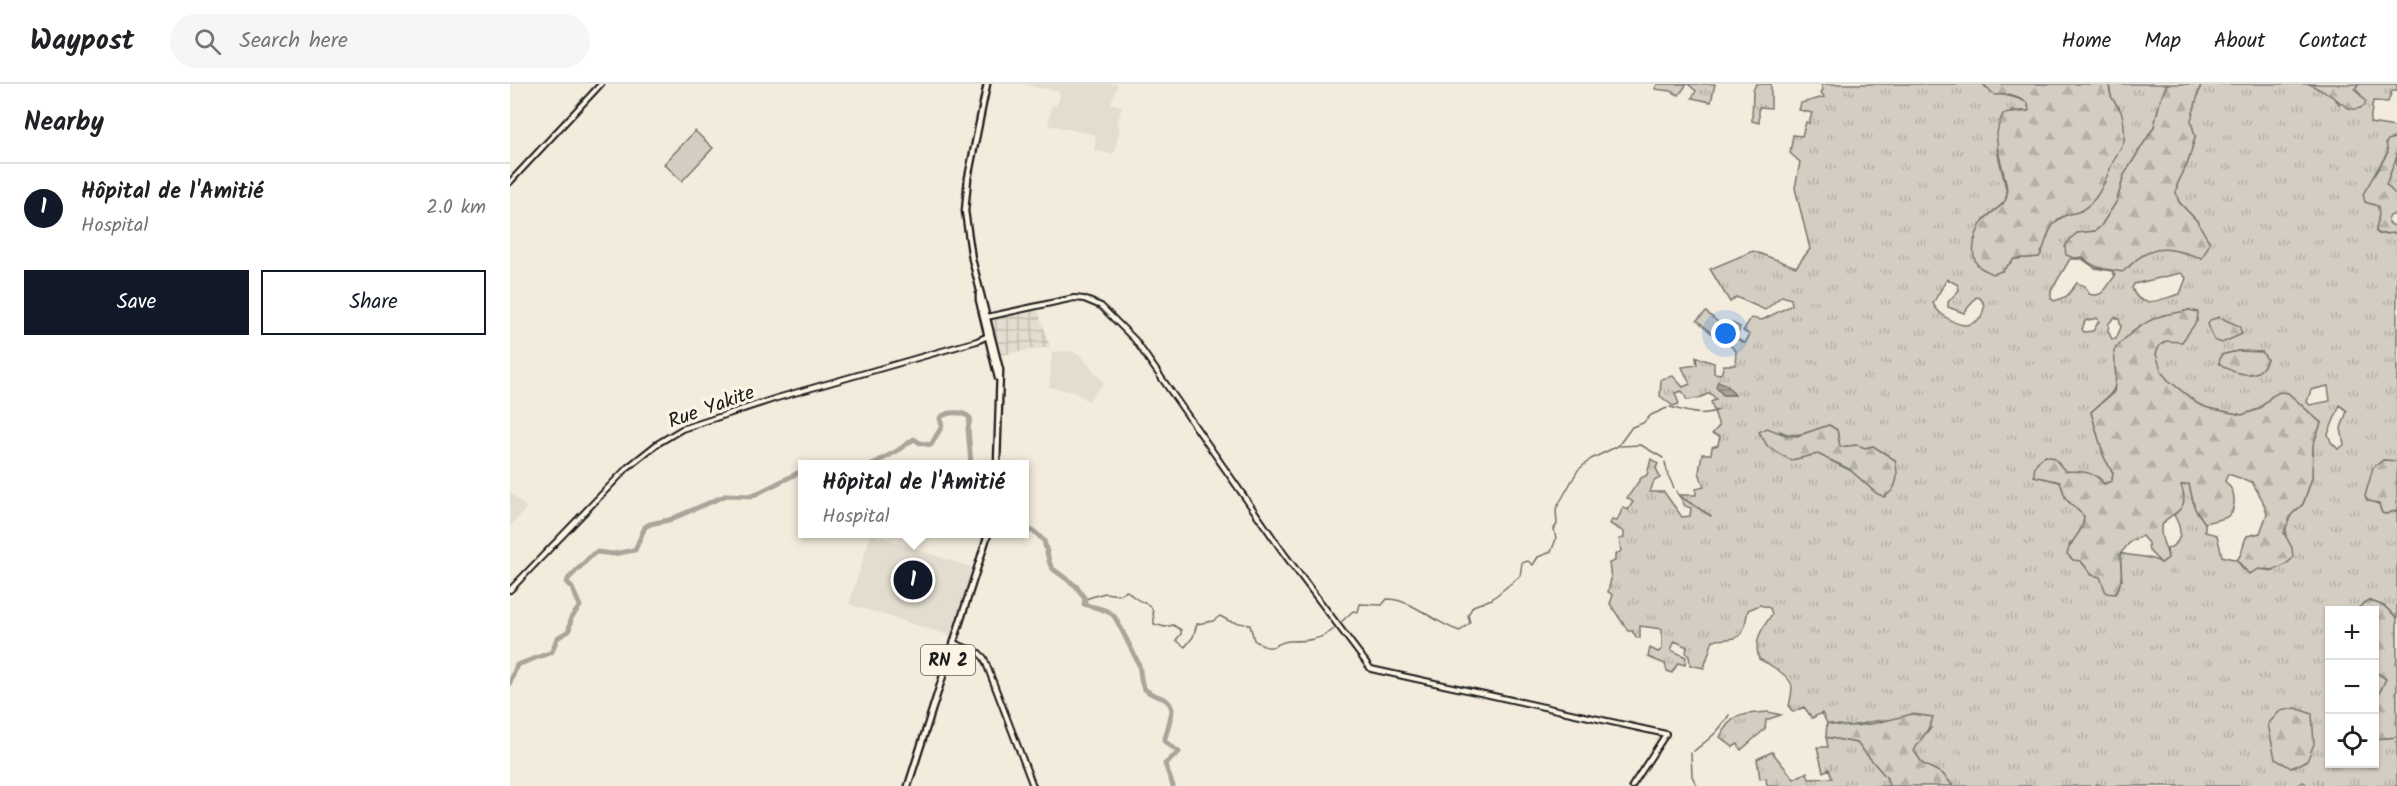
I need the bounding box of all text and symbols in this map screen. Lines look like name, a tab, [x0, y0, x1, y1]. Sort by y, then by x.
search box	[170, 14, 590, 68]
text: Waypost	[30, 19, 134, 64]
text: Search here	[239, 24, 348, 59]
icon: search	[191, 25, 224, 58]
text: Home	[2062, 25, 2111, 58]
text: Map	[2144, 25, 2181, 58]
text: About	[2214, 25, 2265, 58]
text: Contact	[2298, 25, 2367, 58]
text: Nearby	[24, 102, 104, 144]
text: Hôpital de l'Amitié	[81, 175, 263, 210]
text: 1	[40, 192, 47, 224]
text: 2.0 km	[426, 192, 486, 224]
text: Hospital	[81, 210, 148, 242]
button: Save	[24, 270, 249, 335]
button: Share	[261, 270, 486, 335]
your location	[1711, 319, 1740, 348]
street label: Rue Yakite	[664, 377, 759, 438]
popup	[798, 460, 1029, 538]
text: Hôpital de l'Amitié	[822, 466, 1005, 501]
text: Hospital	[822, 501, 890, 533]
pin: 1	[894, 558, 932, 602]
map controls	[2325, 606, 2379, 768]
button: +	[2325, 606, 2379, 660]
road number: RN 2	[921, 645, 975, 675]
button: −	[2325, 660, 2379, 714]
button: locate	[2325, 714, 2379, 768]

